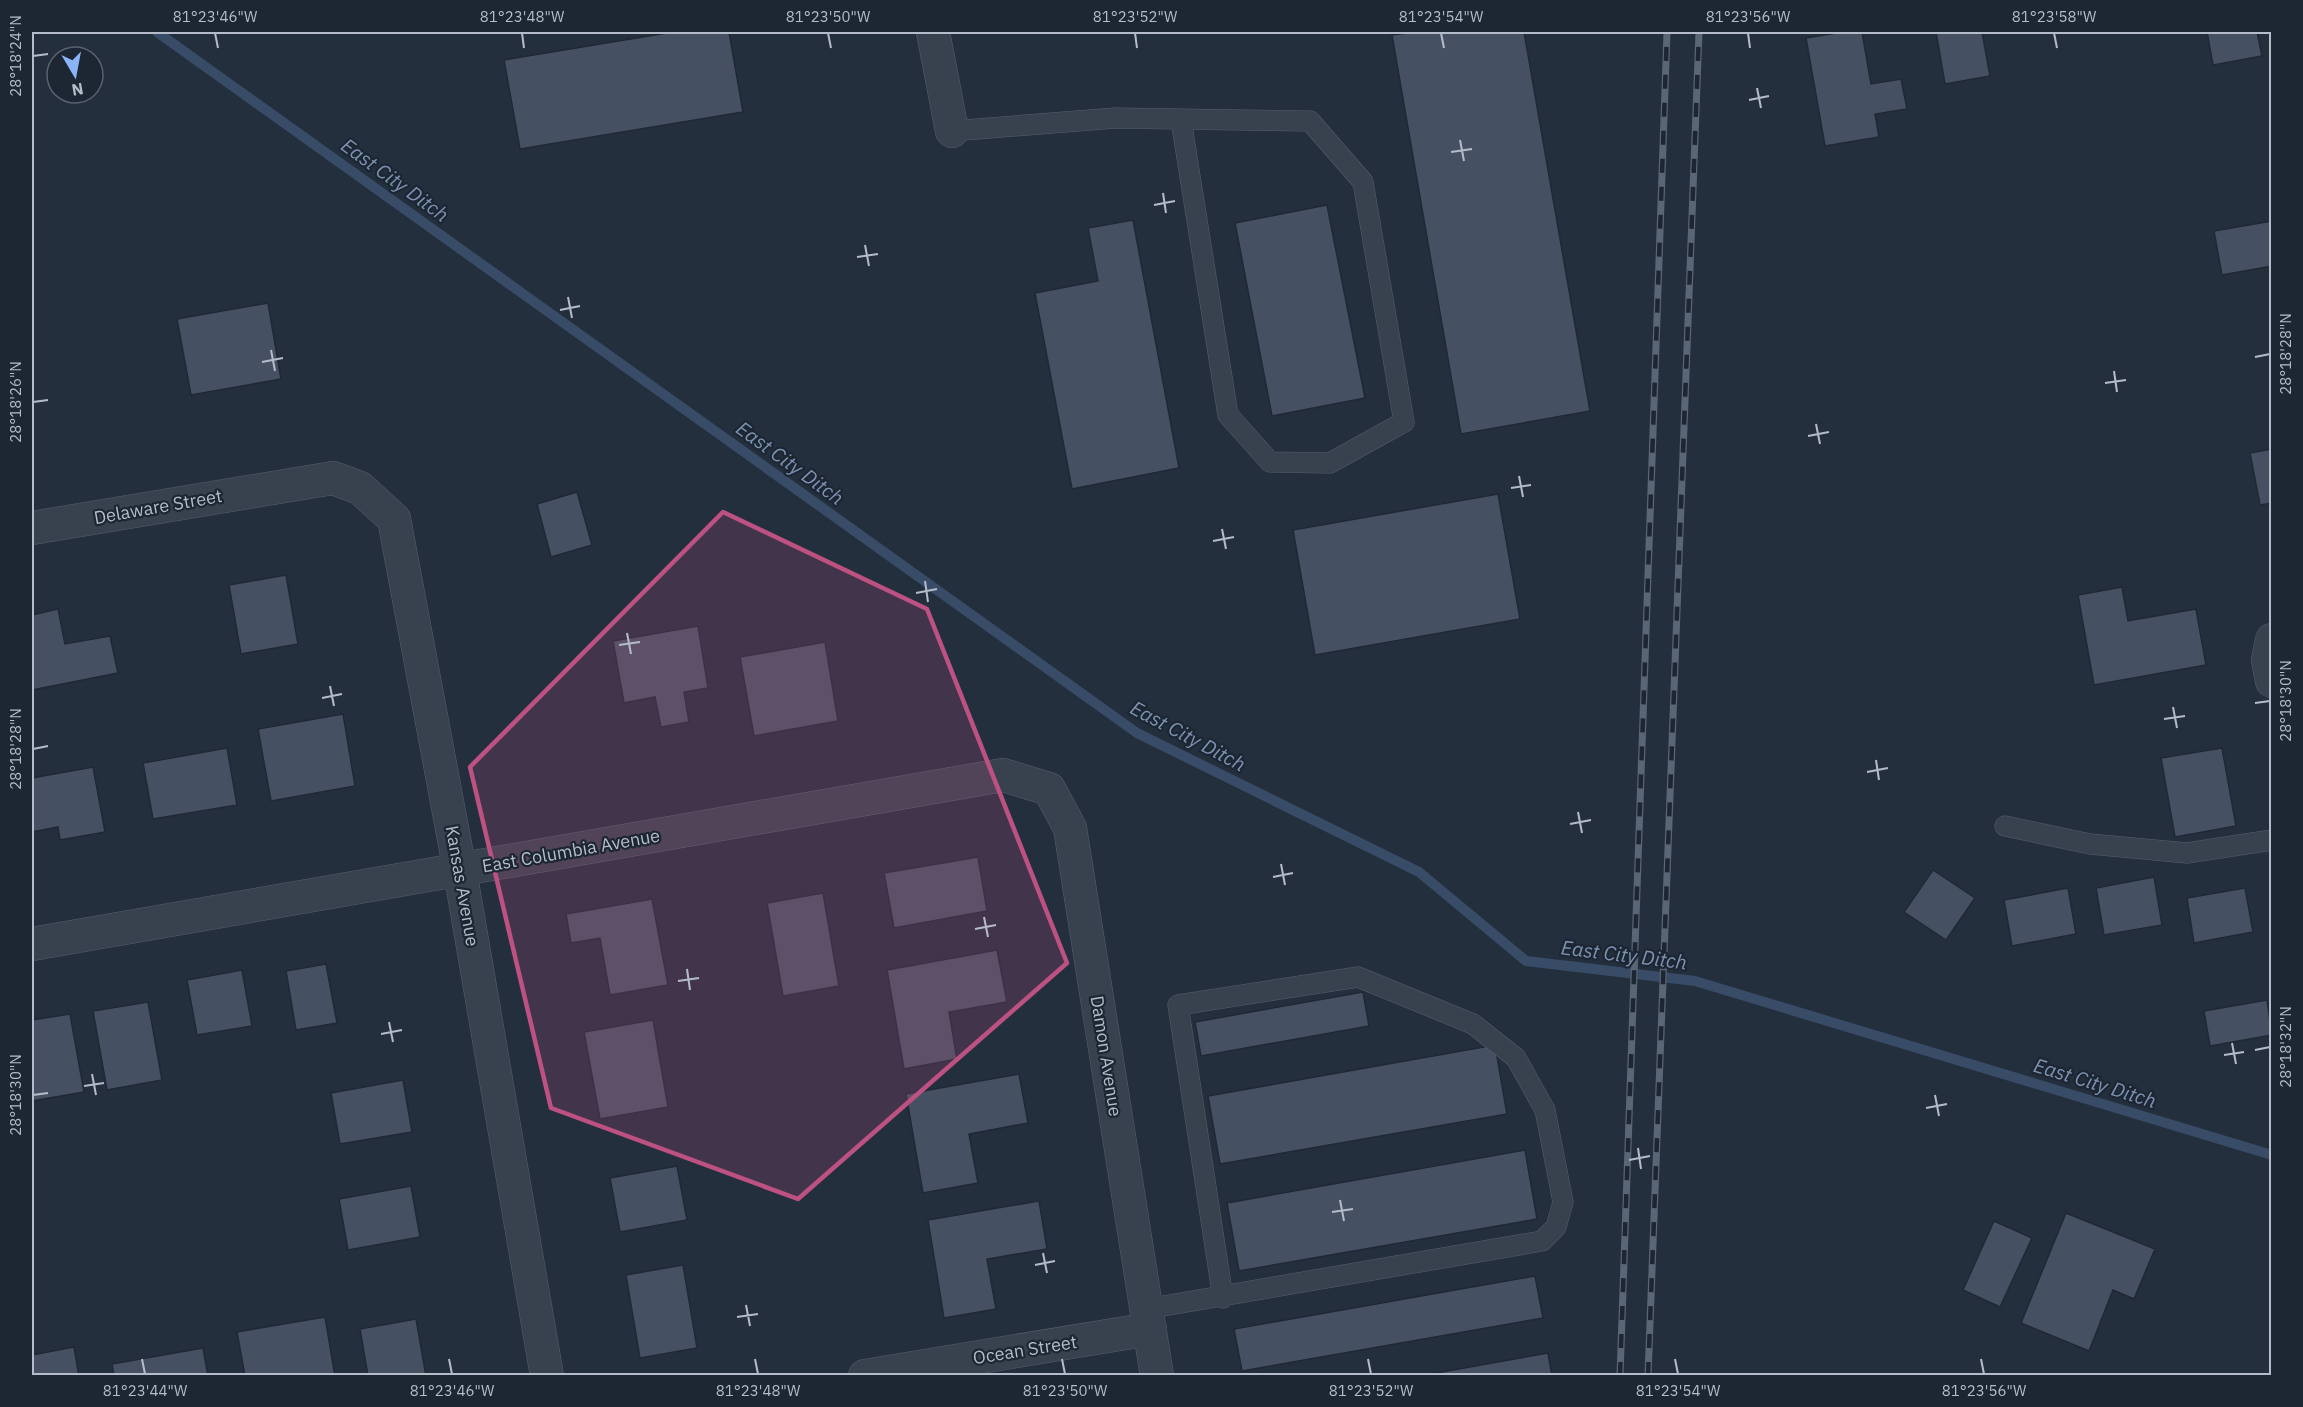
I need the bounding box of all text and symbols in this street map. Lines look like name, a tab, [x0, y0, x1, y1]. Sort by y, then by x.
text: 81°23'46"W	[173, 7, 258, 26]
text: 81°23'48"W	[480, 7, 565, 26]
text: 81°23'50"W	[786, 7, 871, 26]
text: 81°23'52"W	[1093, 7, 1178, 26]
text: 81°23'54"W	[1399, 7, 1484, 26]
text: 81°23'56"W	[1706, 7, 1791, 26]
text: 81°23'58"W	[2012, 7, 2097, 26]
text: 28°18'24"N	[6, 15, 25, 97]
north arrow	[45, 45, 105, 105]
text: N	[70, 79, 85, 101]
water label: East City Ditch	[336, 131, 455, 228]
text: 28°18'28"N	[2276, 313, 2295, 395]
text: 28°18'26"N	[6, 361, 25, 443]
water label: East City Ditch	[731, 414, 850, 511]
street label: Delaware Street	[92, 484, 224, 529]
text: 28°18'30"N	[2276, 660, 2295, 742]
water label: East City Ditch	[1126, 694, 1251, 777]
text: 28°18'28"N	[6, 708, 25, 790]
street label: Kansas Avenue	[441, 824, 484, 948]
street label: East Columbia Avenue	[480, 824, 662, 877]
water label: East City Ditch	[1560, 933, 1689, 976]
street label: Damon Avenue	[1086, 994, 1127, 1118]
text: 28°18'32"N	[2276, 1006, 2295, 1088]
water label: East City Ditch	[2031, 1051, 2160, 1114]
text: 28°18'30"N	[6, 1054, 25, 1136]
street label: Ocean Street	[971, 1330, 1079, 1369]
text: 81°23'44"W	[103, 1381, 188, 1400]
text: 81°23'46"W	[410, 1381, 495, 1400]
text: 81°23'48"W	[716, 1381, 801, 1400]
text: 81°23'50"W	[1023, 1381, 1108, 1400]
text: 81°23'52"W	[1329, 1381, 1414, 1400]
text: 81°23'54"W	[1636, 1381, 1721, 1400]
text: 81°23'56"W	[1942, 1381, 2027, 1400]

